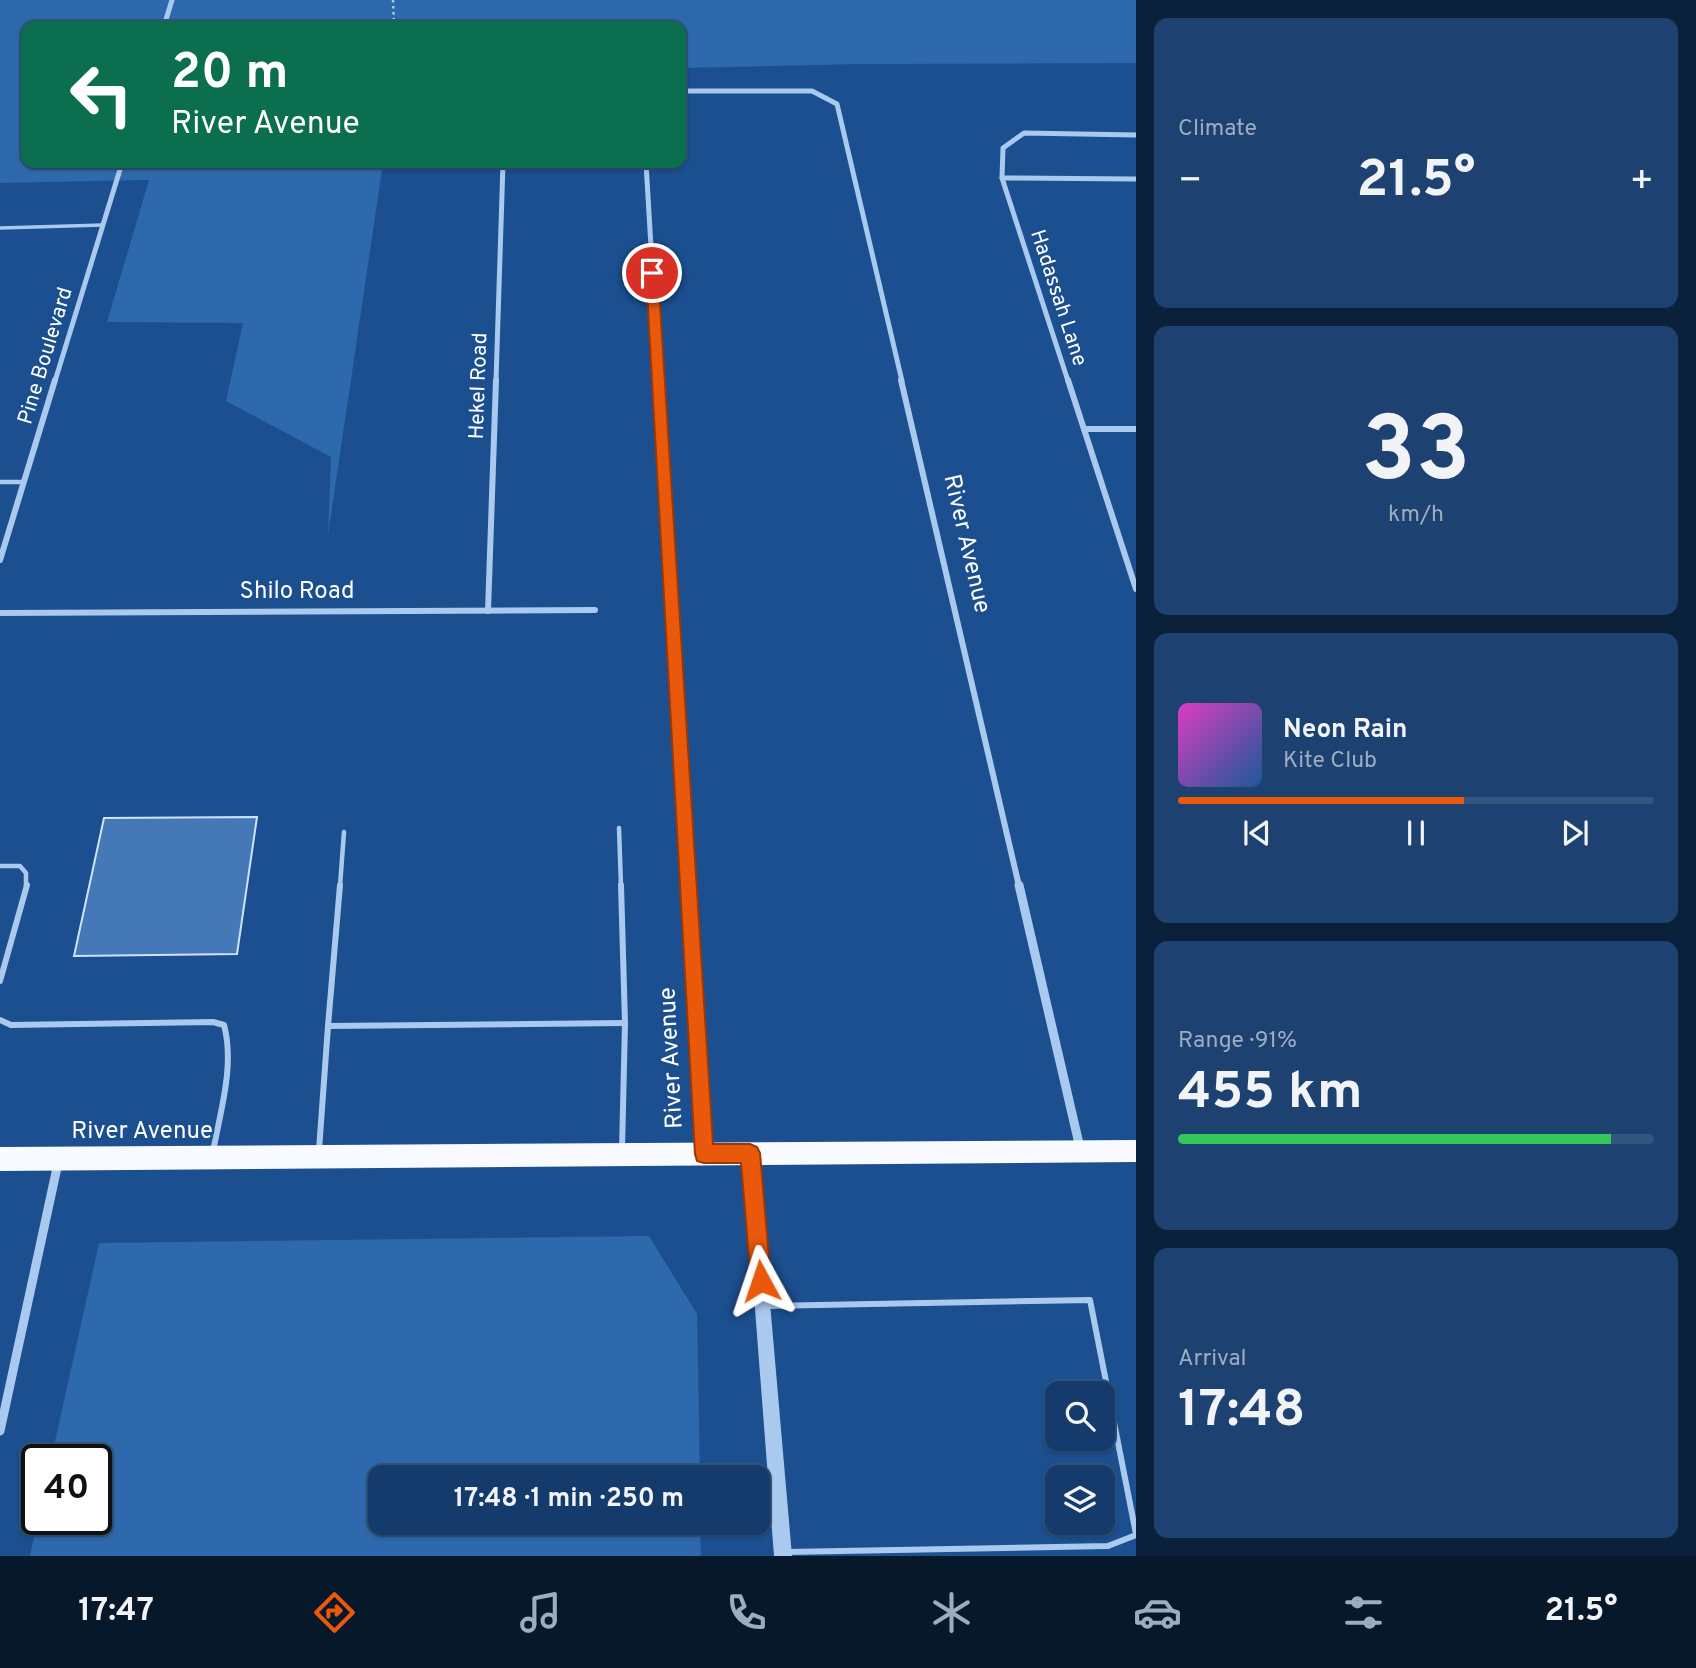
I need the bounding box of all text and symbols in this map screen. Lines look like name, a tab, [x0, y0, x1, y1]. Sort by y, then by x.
text: 20 m	[171, 44, 288, 106]
icon: left	[56, 49, 147, 140]
text: River Avenue	[171, 105, 360, 145]
text: Climate	[1178, 115, 1257, 144]
text: 21.5°	[1357, 149, 1475, 215]
text: −	[1178, 158, 1203, 207]
text: +	[1629, 158, 1654, 207]
street label: Hadassah Lane	[1023, 226, 1093, 370]
pin	[622, 243, 682, 303]
icon: arrive	[633, 254, 671, 292]
street label: Pine Boulevard	[12, 284, 80, 428]
street label: Hekel Road	[464, 332, 494, 440]
text: 33	[1361, 398, 1471, 513]
street label: River Avenue	[935, 472, 997, 616]
text: km/h	[1388, 501, 1444, 530]
street label: Shilo Road	[240, 577, 354, 607]
text: Neon Rain	[1283, 714, 1408, 747]
text: Kite Club	[1283, 747, 1377, 776]
icon: previous	[1238, 814, 1276, 852]
icon: pause	[1397, 814, 1435, 852]
icon: next	[1556, 814, 1594, 852]
street label: River Avenue	[653, 986, 691, 1130]
text: Range · 91%	[1178, 1027, 1297, 1056]
text: 455 km	[1178, 1061, 1363, 1127]
street label: River Avenue	[71, 1117, 213, 1147]
position arrow	[724, 1244, 798, 1318]
text: Arrival	[1178, 1345, 1247, 1374]
text: 17:48	[1178, 1379, 1305, 1445]
map controls	[1045, 1381, 1115, 1535]
button: search	[1045, 1381, 1115, 1451]
speed limit sign: 40	[21, 1444, 112, 1535]
button: layers	[1045, 1465, 1115, 1535]
text: 17:48 · 1 min · 250 m	[454, 1483, 684, 1516]
icon: directions	[310, 1588, 359, 1637]
icon: music	[516, 1588, 565, 1637]
icon: phone	[722, 1588, 771, 1637]
icon: climate	[927, 1588, 976, 1637]
icon: car	[1133, 1588, 1182, 1637]
icon: filters	[1339, 1588, 1388, 1637]
text: 17:47	[78, 1592, 154, 1632]
text: 21.5°	[1544, 1592, 1618, 1632]

